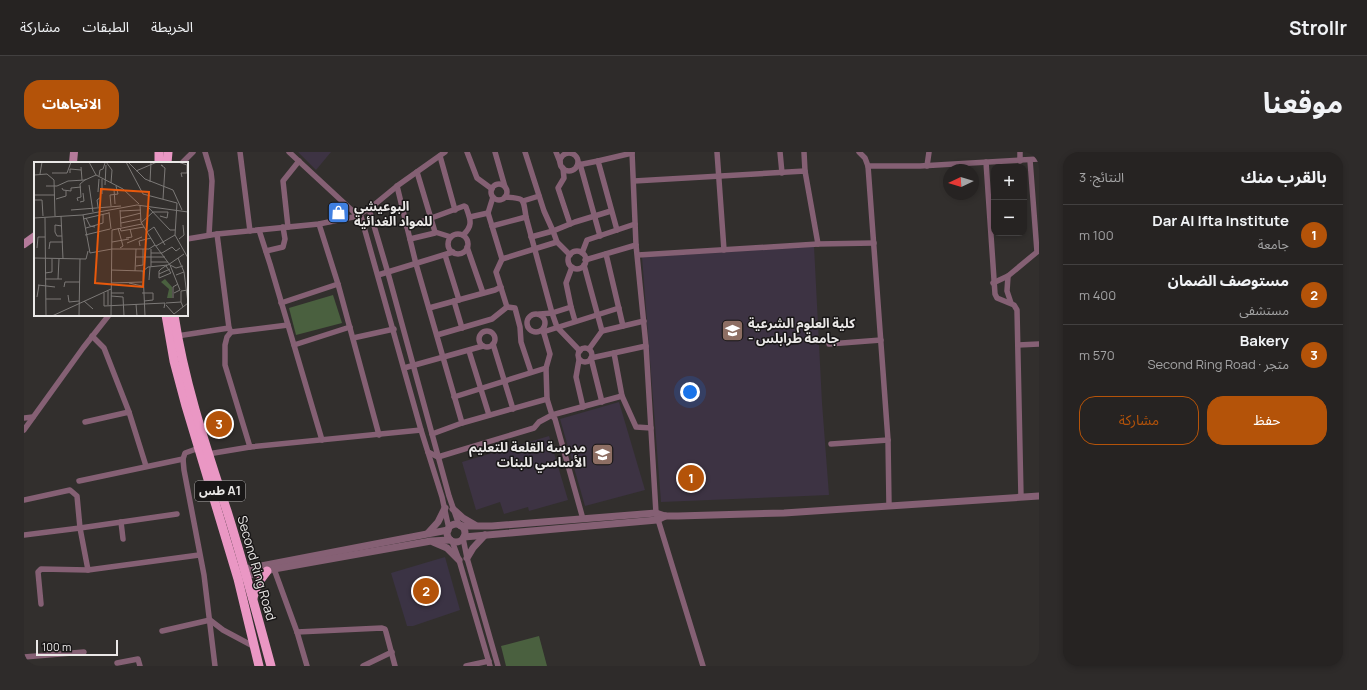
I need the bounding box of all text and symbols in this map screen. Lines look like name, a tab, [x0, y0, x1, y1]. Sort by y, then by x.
text: Strollr	[1289, 15, 1347, 41]
text: مشاركة	[20, 17, 60, 36]
text: الطبقات	[82, 17, 129, 36]
text: الخريطة	[151, 17, 193, 36]
button: الاتجاهات	[24, 80, 119, 129]
text: موقعنا	[1263, 83, 1343, 121]
inset map	[34, 162, 188, 316]
north arrow	[943, 164, 979, 200]
map controls	[991, 164, 1027, 236]
button: +	[991, 164, 1027, 200]
text: بالقرب منك	[1241, 165, 1327, 188]
text: النتائج: 3	[1079, 168, 1124, 186]
place label: البوعيشي للمواد الغدائية	[354, 197, 432, 230]
shop icon: البوعيشي للمواد الغدائية	[325, 200, 351, 226]
button: −	[991, 200, 1027, 236]
text: Dar Al Ifta Institute	[1152, 210, 1289, 231]
text: 100 m	[1079, 226, 1114, 244]
text: 1	[1311, 226, 1317, 244]
text: جامعة	[1258, 235, 1289, 253]
text: مستوصف الضمان	[1168, 270, 1289, 291]
text: 400 m	[1079, 286, 1116, 304]
text: 2	[1310, 286, 1318, 304]
text: مستشفى	[1239, 301, 1289, 319]
place label: كلية العلوم الشرعية - جامعة طرابلس	[748, 314, 855, 347]
school or university icon: كلية العلوم الشرعية - جامعة طرابلس	[720, 317, 746, 343]
text: Bakery	[1240, 330, 1289, 351]
text: 570 m	[1079, 346, 1115, 364]
text: 3	[1310, 346, 1318, 364]
text: متجر · Second Ring Road	[1147, 355, 1289, 373]
your location	[680, 382, 700, 402]
button: مشاركة	[1079, 396, 1199, 445]
button: حفظ	[1207, 396, 1327, 445]
pin: 3	[206, 409, 232, 439]
place label: مدرسة القلعة للتعليم الأساسي للبنات	[469, 438, 586, 473]
school or university icon: مدرسة القلعة للتعليم الأساسي للبنات	[589, 441, 615, 467]
pin: 1	[678, 463, 704, 493]
road number: طس A1	[195, 481, 245, 501]
street label: Second Ring Road	[233, 513, 281, 623]
pin: 2	[413, 576, 439, 606]
scale bar	[36, 638, 118, 657]
text: 100 m	[42, 639, 71, 654]

